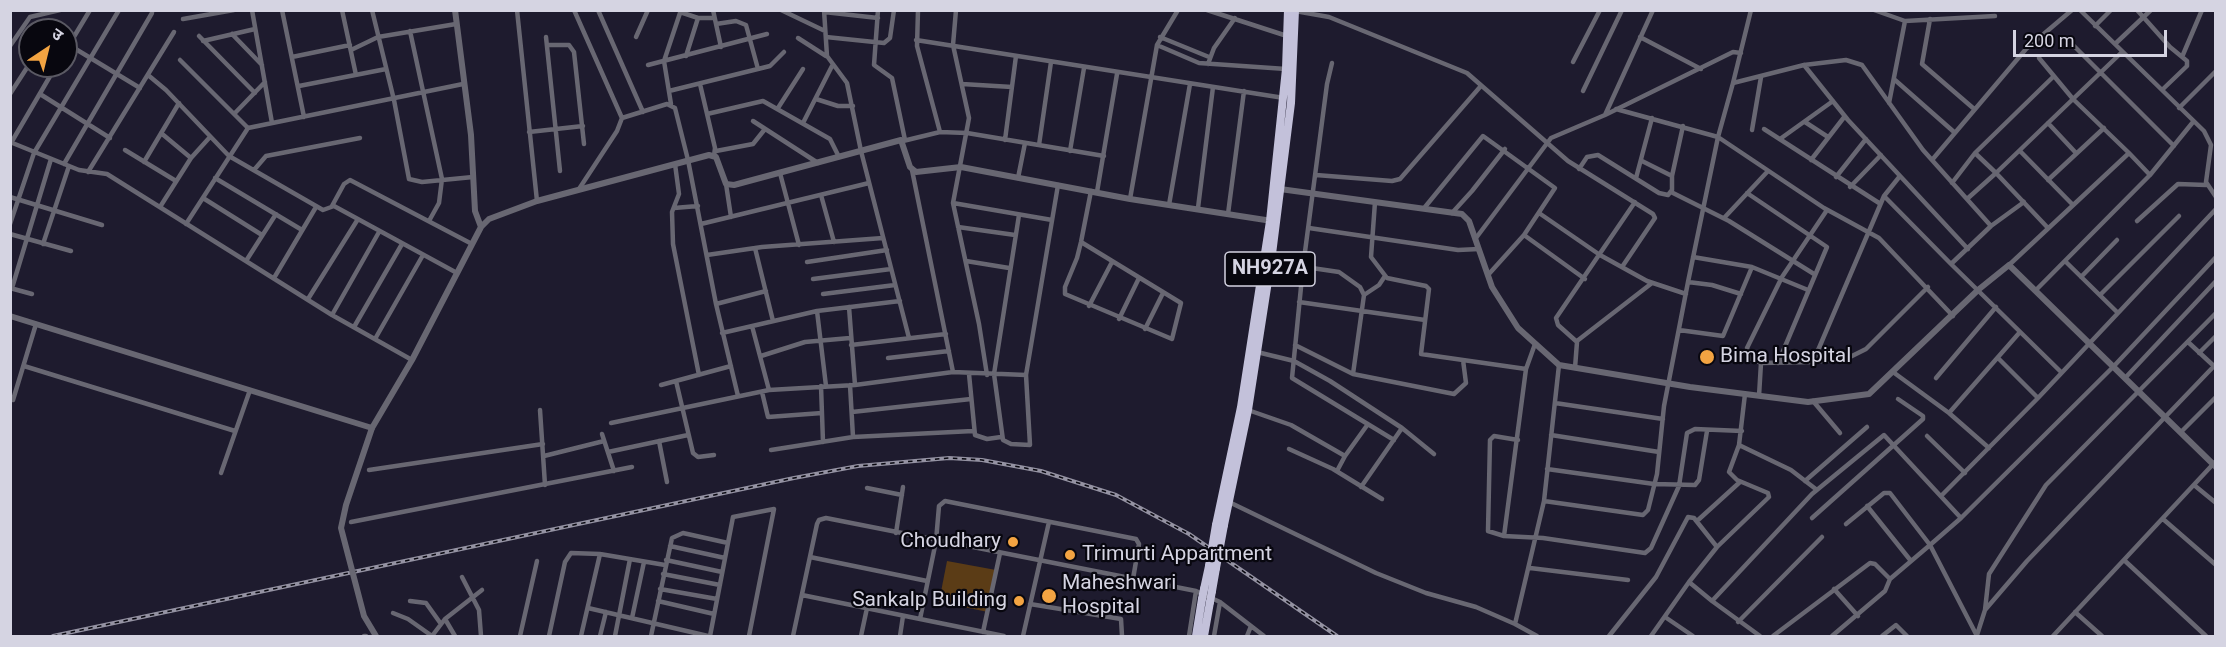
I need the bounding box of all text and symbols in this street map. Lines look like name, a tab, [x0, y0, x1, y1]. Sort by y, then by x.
north arrow	[18, 18, 78, 78]
scale bar	[2016, 18, 2170, 56]
text: उ	[48, 24, 67, 45]
text: 200 m	[2024, 30, 2075, 51]
road number: NH927A	[1225, 252, 1315, 286]
place label: Bima Hospital	[1720, 344, 1851, 370]
marker: Bima Hospital	[1698, 348, 1716, 366]
place label: Choudhary	[900, 529, 1001, 555]
marker: Choudhary	[1006, 535, 1020, 549]
place label: Trimurti Appartment	[1082, 542, 1272, 568]
marker: Trimurti Appartment	[1063, 548, 1077, 562]
place label: Maheshwari Hospital	[1062, 571, 1176, 621]
marker: Maheshwari Hospital	[1040, 587, 1058, 605]
place label: Sankalp Building	[852, 588, 1007, 614]
marker: Sankalp Building	[1012, 594, 1026, 608]

